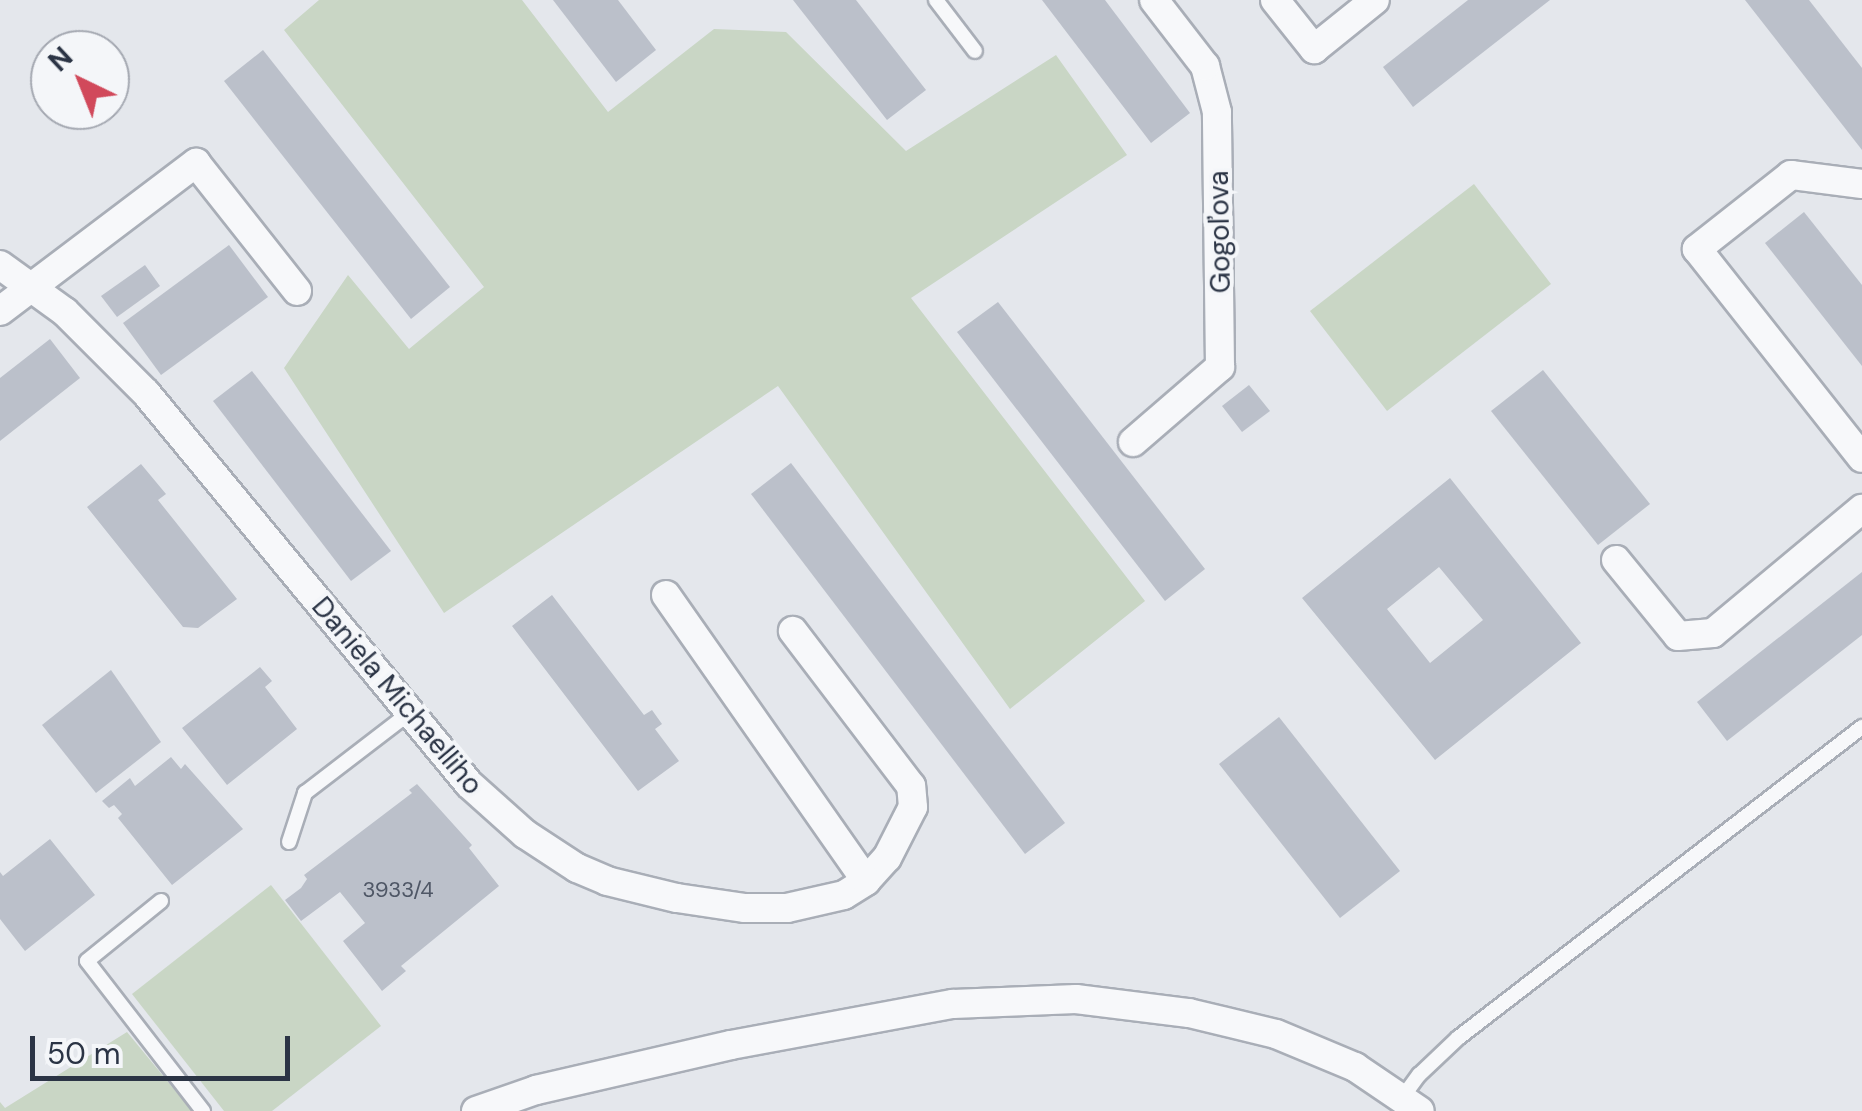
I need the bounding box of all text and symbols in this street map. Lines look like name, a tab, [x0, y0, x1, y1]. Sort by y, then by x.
north arrow	[30, 30, 130, 130]
text: N	[40, 39, 81, 80]
street label: Gogoľova	[1202, 170, 1238, 294]
street label: Daniela Michaelliho	[305, 590, 489, 802]
house number: 3933/4	[362, 877, 434, 903]
scale bar	[35, 1016, 295, 1078]
text: 50 m	[47, 1034, 121, 1073]

